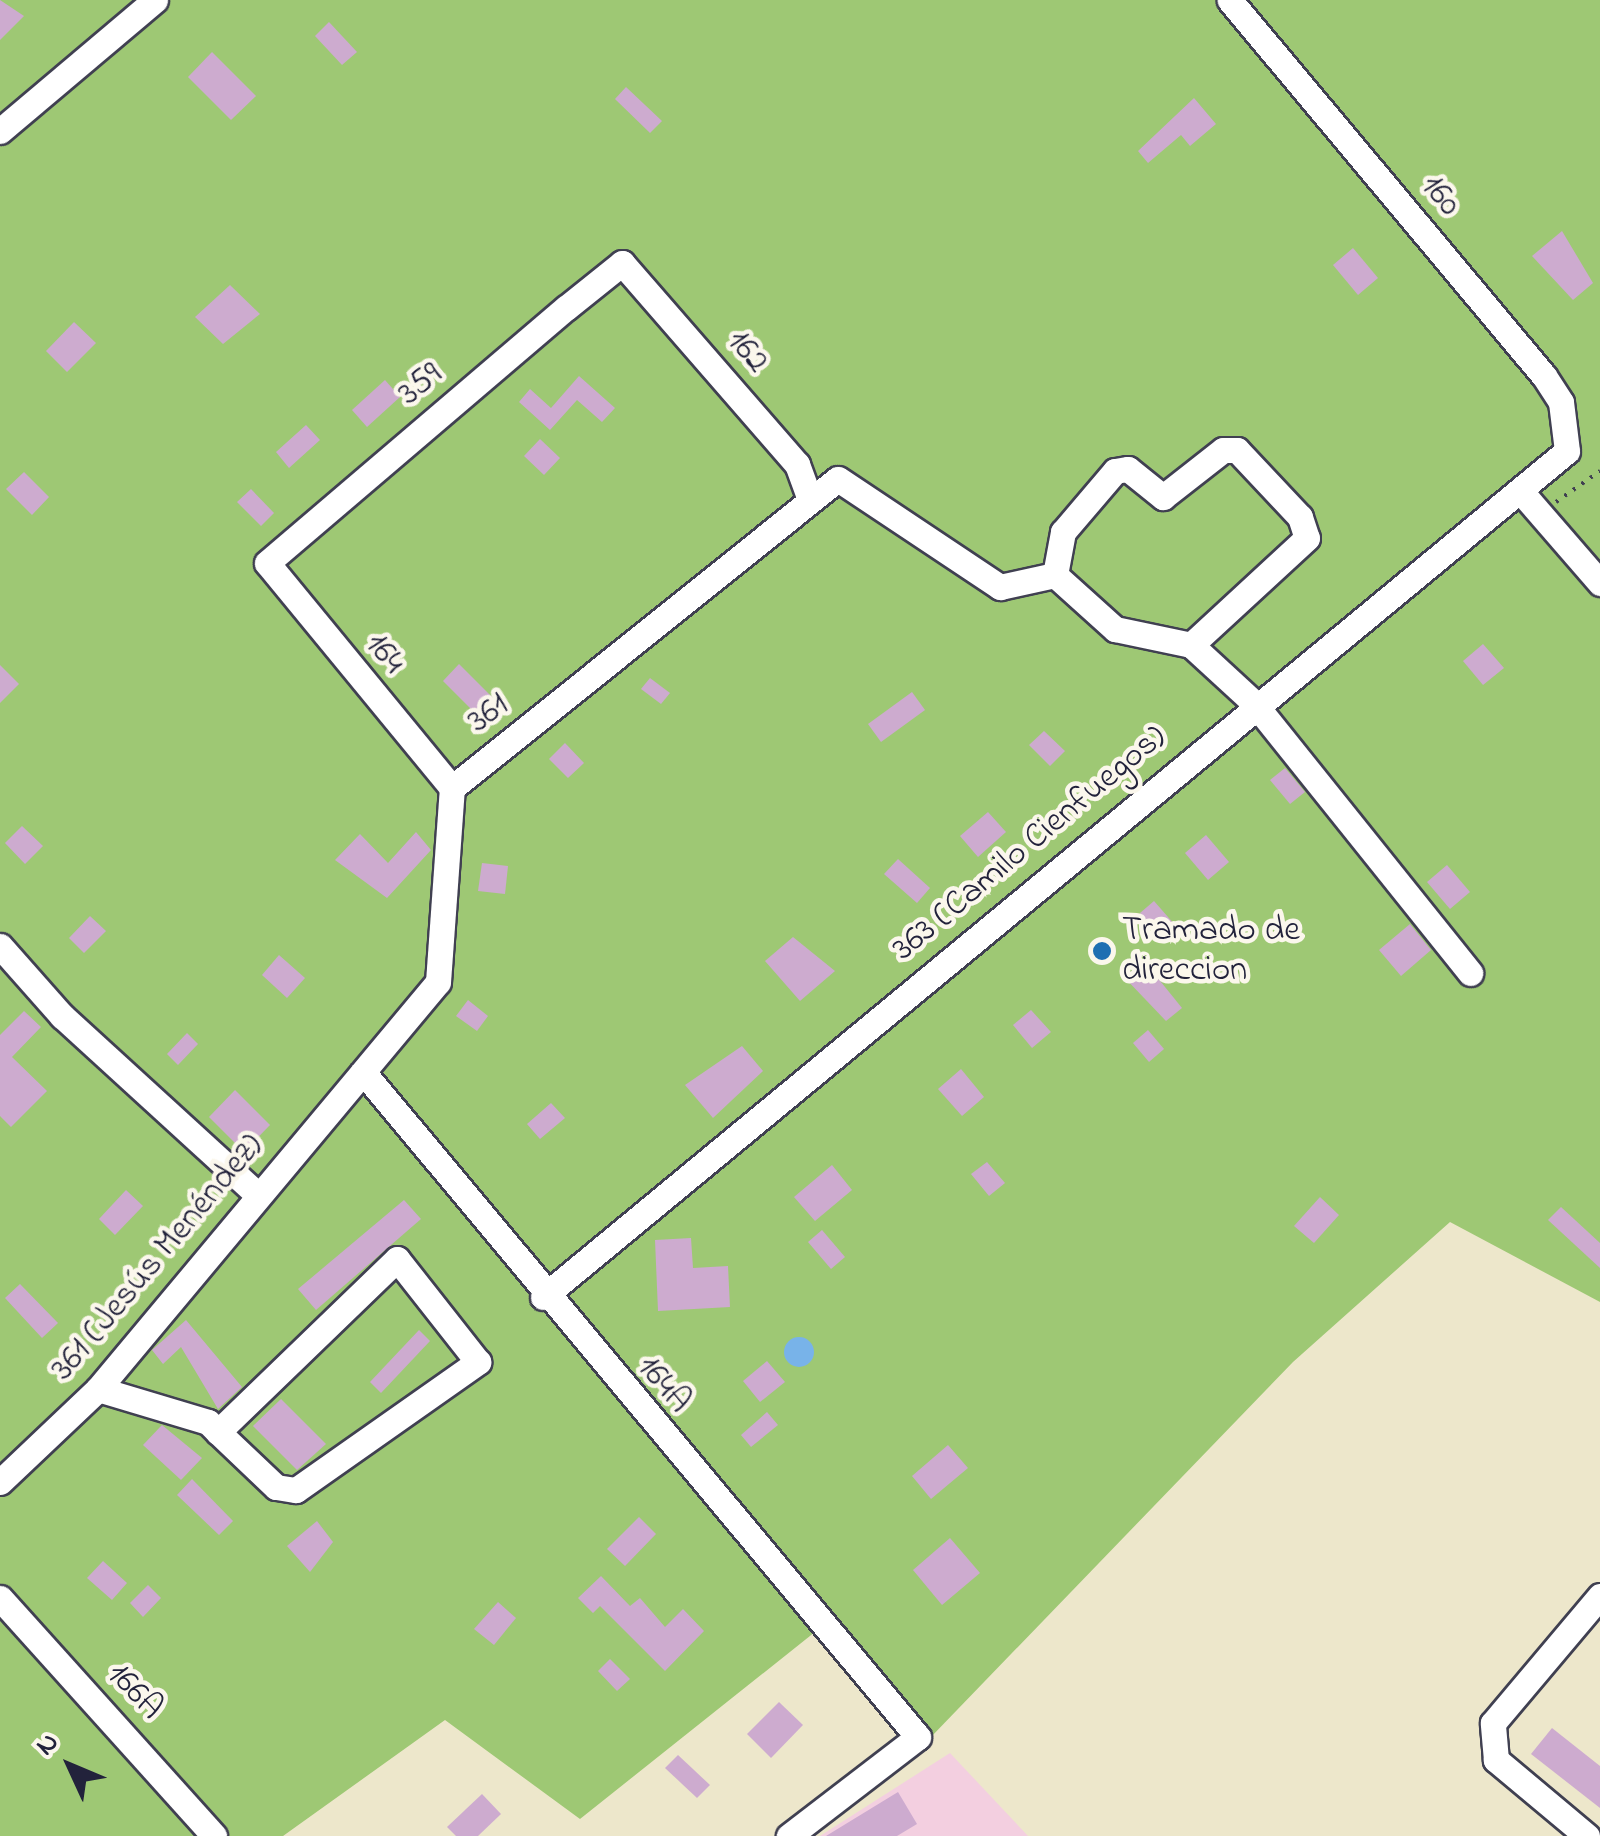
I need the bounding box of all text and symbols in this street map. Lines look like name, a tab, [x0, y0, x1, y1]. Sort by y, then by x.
street label: 160	[1411, 167, 1469, 225]
street label: 162	[717, 322, 777, 382]
street label: 359	[390, 354, 452, 416]
street label: 164	[355, 625, 413, 683]
street label: 361	[460, 685, 518, 743]
street label: 363 (Camilo Cienfuegos)	[885, 717, 1175, 971]
place label: Tramado de direccion	[1122, 910, 1300, 992]
marker: Tramado de direccion	[1091, 940, 1113, 962]
street label: 361 (Jesús Menéndez)	[43, 1126, 273, 1390]
street label: 164A	[627, 1348, 699, 1422]
street label: 166A	[97, 1654, 171, 1730]
north arrow	[20, 1716, 120, 1816]
text: N	[27, 1724, 69, 1766]

